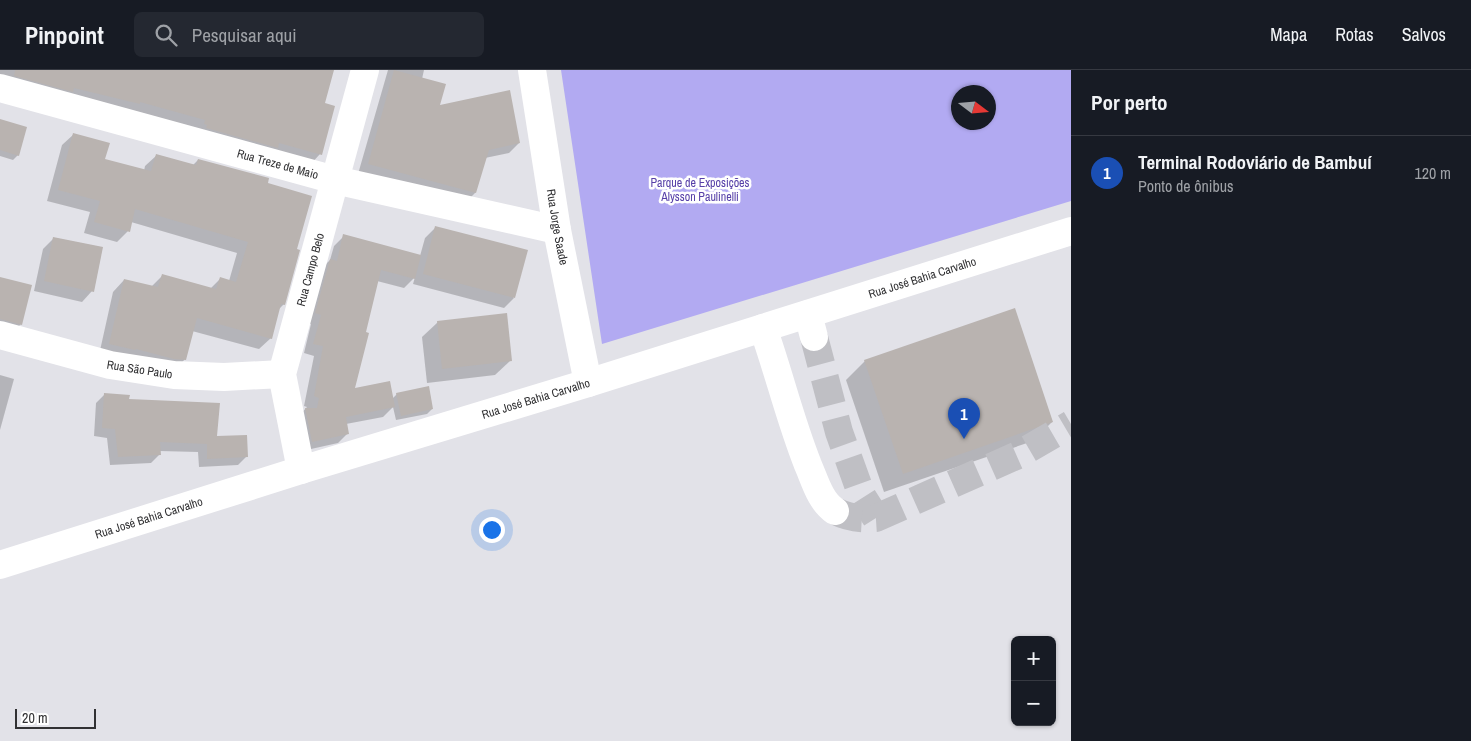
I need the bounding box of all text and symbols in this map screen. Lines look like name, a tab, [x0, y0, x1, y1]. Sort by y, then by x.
search box	[134, 12, 484, 57]
text: Pinpoint	[25, 19, 104, 51]
icon: search	[152, 21, 180, 49]
text: Pesquisar aqui	[192, 22, 297, 48]
text: Mapa	[1270, 22, 1307, 47]
text: Rotas	[1335, 22, 1374, 47]
text: Salvos	[1402, 22, 1446, 47]
north arrow	[951, 85, 996, 130]
text: Por perto	[1091, 88, 1168, 117]
street label: Rua Treze de Maio	[235, 145, 320, 183]
text: Terminal Rodoviário de Bambuí	[1138, 149, 1372, 175]
text: 1	[1103, 162, 1111, 184]
text: 120 m	[1415, 162, 1451, 184]
park label: Parque de Exposições Alysson Paulinelli	[650, 175, 750, 205]
text: Ponto de ônibus	[1138, 175, 1234, 197]
street label: Rua Jorge Saade	[543, 188, 572, 266]
street label: Rua Campo Belo	[293, 231, 328, 308]
street label: Rua José Bahia Carvalho	[866, 253, 978, 302]
street label: Rua São Paulo	[106, 357, 174, 383]
street label: Rua José Bahia Carvalho	[480, 375, 592, 423]
pin: 1	[948, 398, 980, 439]
street label: Rua José Bahia Carvalho	[93, 494, 205, 543]
your location	[479, 517, 505, 543]
map controls	[1011, 636, 1056, 726]
button: +	[1011, 636, 1056, 681]
button: −	[1011, 681, 1056, 726]
scale bar	[15, 706, 96, 729]
text: 20 m	[22, 709, 48, 727]

